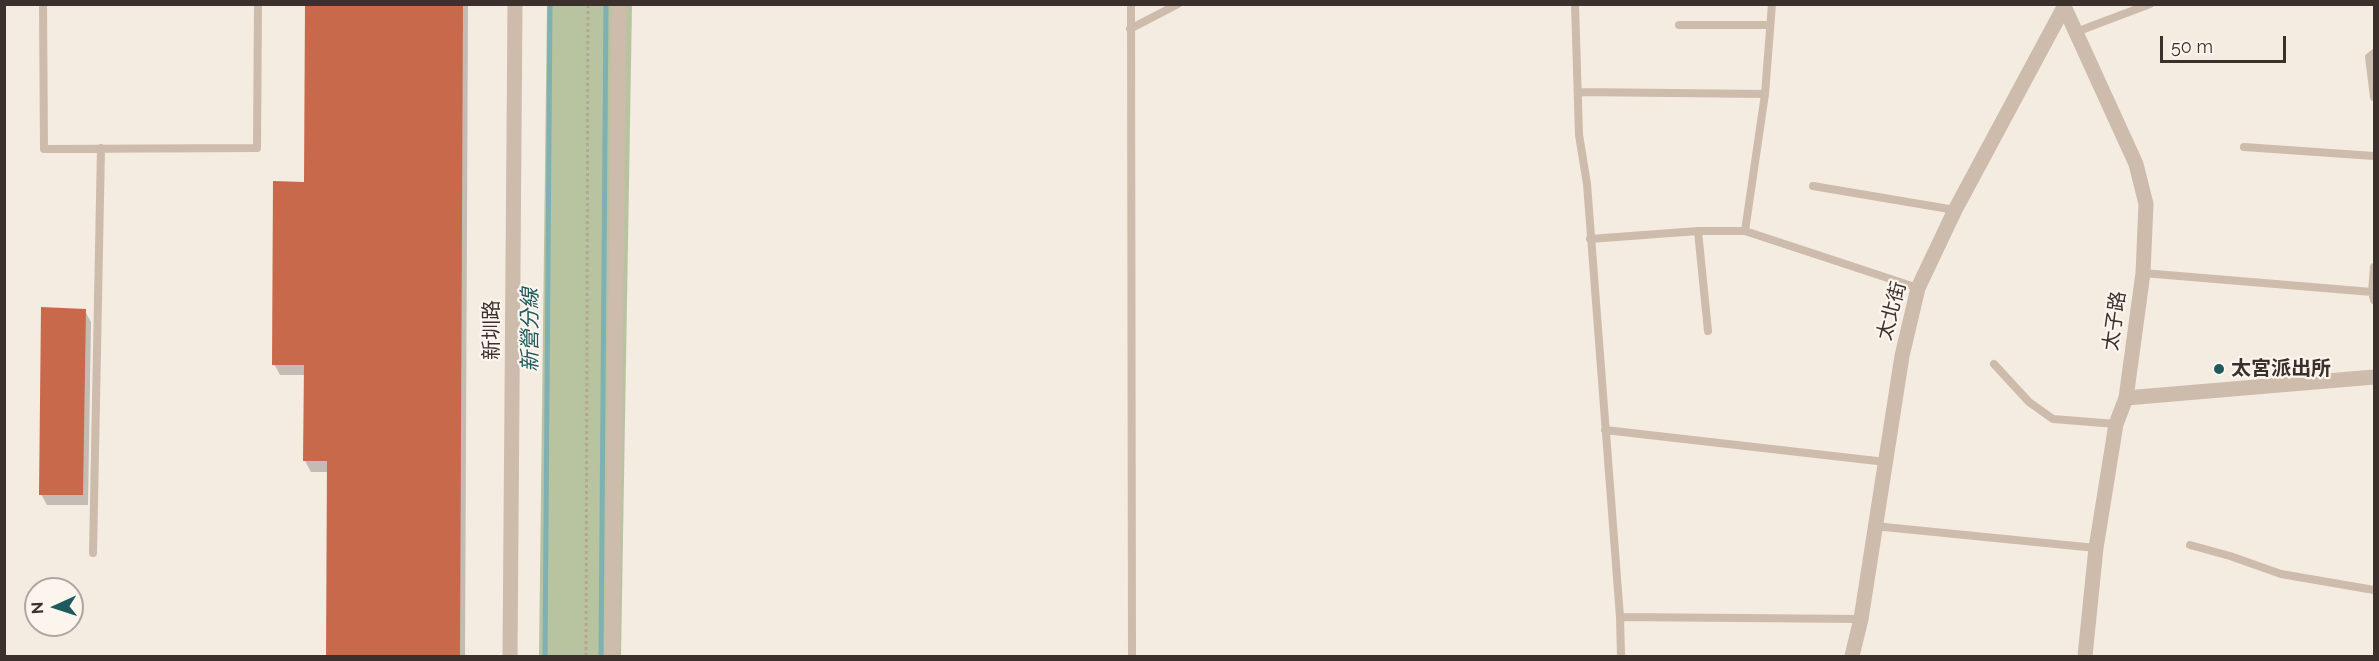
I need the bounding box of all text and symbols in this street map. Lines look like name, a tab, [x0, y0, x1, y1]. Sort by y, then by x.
scale bar	[2163, 24, 2289, 62]
text: 50 m	[2171, 36, 2213, 57]
street label: 太北街	[1873, 279, 1911, 343]
water label: 新營分線	[518, 288, 544, 372]
street label: 太子路	[2099, 290, 2131, 352]
street label: 新圳路	[480, 300, 504, 360]
place label: 太宮派出所	[2231, 357, 2331, 381]
marker: 太宮派出所	[2212, 362, 2226, 376]
north arrow	[24, 577, 84, 637]
text: N	[28, 601, 47, 614]

